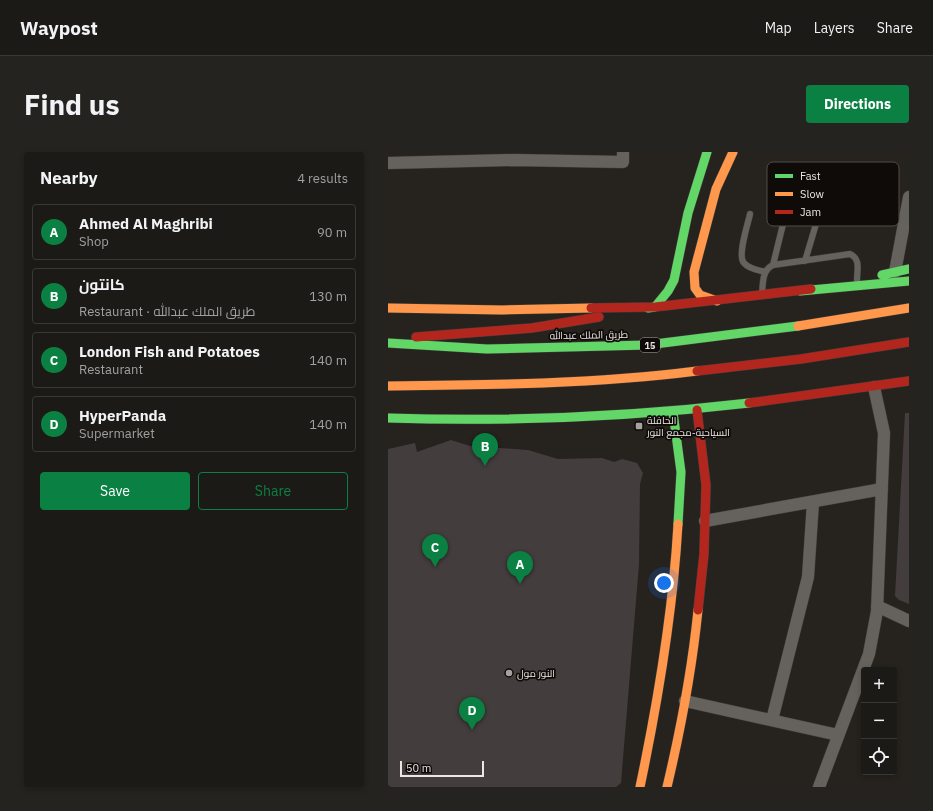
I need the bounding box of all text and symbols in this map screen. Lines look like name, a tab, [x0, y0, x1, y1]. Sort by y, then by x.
text: Waypost	[20, 16, 98, 40]
text: Map	[765, 19, 792, 37]
text: Layers	[814, 19, 855, 37]
text: Share	[877, 19, 913, 37]
button: Directions	[806, 85, 909, 123]
text: Find us	[24, 86, 120, 123]
legend	[767, 162, 899, 226]
text: Nearby	[40, 167, 98, 189]
text: Fast	[800, 169, 821, 183]
text: 4 results	[297, 170, 348, 187]
text: Slow	[800, 187, 824, 201]
text: Jam	[800, 205, 821, 219]
text: Ahmed Al Maghribi	[79, 214, 213, 233]
text: A	[50, 224, 58, 241]
text: 90 m	[317, 224, 347, 241]
text: Shop	[79, 233, 109, 250]
text: كانتون	[79, 275, 125, 294]
text: B	[50, 288, 58, 305]
text: 130 m	[309, 288, 347, 305]
text: Restaurant · طريق الملك عبدالله	[79, 303, 255, 320]
street label: طريق الملك عبدالله	[550, 327, 628, 342]
road number: 15	[640, 338, 660, 352]
text: London Fish and Potatoes	[79, 342, 260, 361]
text: C	[50, 352, 58, 369]
text: 140 m	[309, 352, 347, 369]
text: Restaurant	[79, 361, 143, 378]
text: HyperPanda	[79, 406, 166, 425]
place label: الحافلة السياحية-مجمع النور	[646, 414, 730, 439]
text: D	[49, 416, 59, 433]
text: 140 m	[309, 416, 347, 433]
marker: الحافلة السياحية-مجمع النور	[634, 421, 644, 431]
text: Supermarket	[79, 425, 155, 442]
pin: B	[472, 433, 498, 466]
button: Save	[40, 472, 190, 510]
button: Share	[198, 472, 348, 510]
pin: C	[422, 534, 448, 567]
pin: A	[507, 551, 533, 584]
your location	[654, 573, 674, 593]
place label: النور مول	[517, 667, 555, 680]
map controls	[861, 667, 897, 775]
button: +	[861, 667, 897, 703]
marker: النور مول	[504, 668, 514, 678]
pin: D	[459, 697, 485, 730]
button: −	[861, 703, 897, 739]
button: locate	[861, 739, 897, 775]
scale bar	[400, 759, 484, 778]
text: 50 m	[406, 761, 431, 775]

